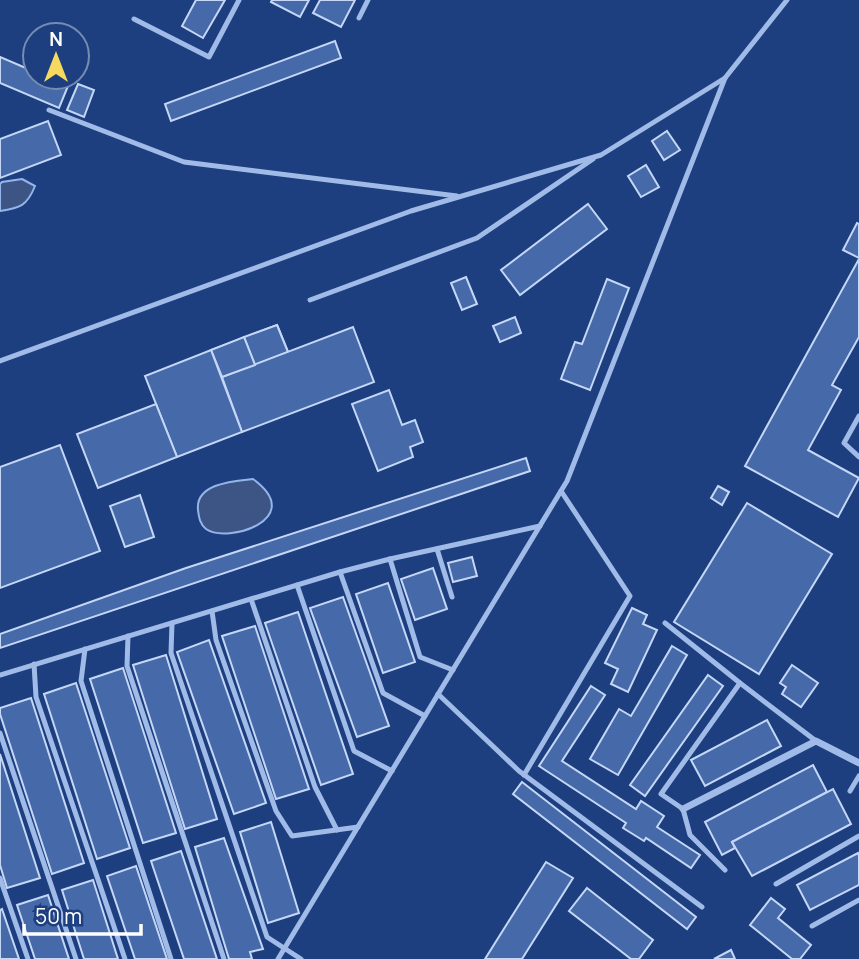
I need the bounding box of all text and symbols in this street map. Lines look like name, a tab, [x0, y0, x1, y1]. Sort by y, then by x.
north arrow	[21, 21, 91, 91]
text: N	[49, 26, 63, 52]
scale bar	[24, 892, 142, 936]
text: 50 m	[35, 902, 82, 930]

